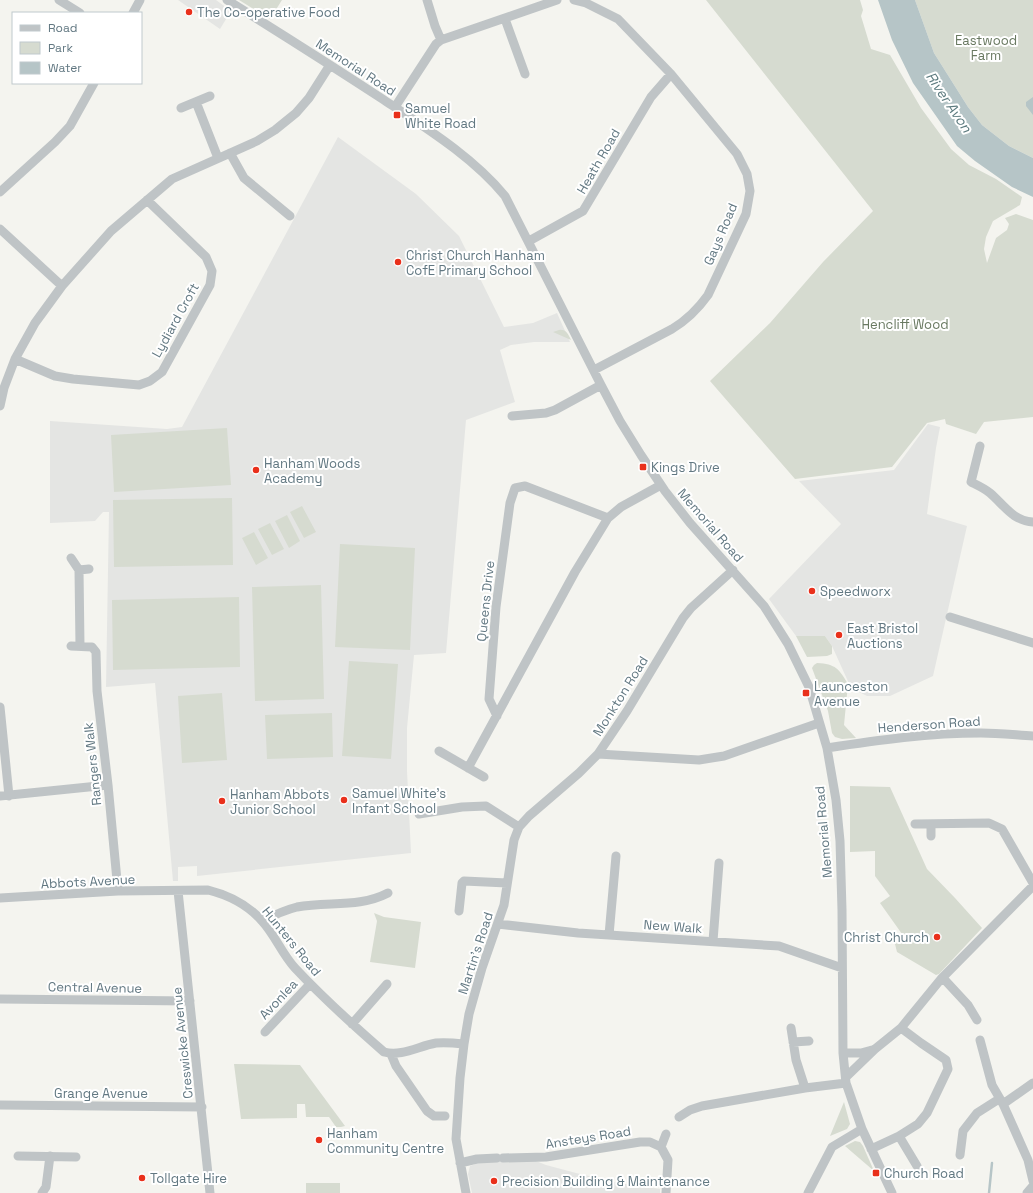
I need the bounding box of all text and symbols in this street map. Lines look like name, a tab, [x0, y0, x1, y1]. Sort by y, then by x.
place label: The Co-operative Food	[197, 4, 340, 21]
marker: The Co-operative Food	[184, 7, 194, 17]
legend	[12, 12, 142, 84]
text: Road	[48, 20, 77, 36]
park label: Eastwood Farm	[955, 32, 1017, 64]
street label: Memorial Road	[312, 35, 399, 100]
text: Park	[48, 40, 73, 56]
text: Water	[48, 60, 82, 76]
water label: River Avon	[922, 68, 976, 136]
place label: Samuel White Road	[405, 100, 476, 132]
marker: Samuel White Road	[392, 110, 402, 120]
street label: Heath Road	[573, 126, 624, 197]
street label: Gays Road	[700, 201, 741, 268]
place label: Christ Church Hanham CofE Primary School	[406, 247, 545, 279]
marker: Christ Church Hanham CofE Primary School	[393, 257, 403, 267]
street label: Lydiard Croft	[148, 280, 203, 361]
park label: Hencliff Wood	[861, 316, 949, 333]
place label: Hanham Woods Academy	[264, 455, 360, 487]
place label: Kings Drive	[651, 459, 720, 476]
marker: Kings Drive	[638, 462, 648, 472]
marker: Hanham Woods Academy	[251, 465, 261, 475]
street label: Memorial Road	[674, 485, 747, 566]
street label: Queens Drive	[473, 560, 498, 642]
place label: Speedworx	[820, 583, 891, 600]
marker: Speedworx	[807, 586, 817, 596]
place label: East Bristol Auctions	[847, 620, 918, 652]
marker: East Bristol Auctions	[834, 630, 844, 640]
street label: Monkton Road	[589, 653, 652, 739]
place label: Launceston Avenue	[814, 678, 888, 710]
marker: Launceston Avenue	[801, 688, 811, 698]
street label: Henderson Road	[877, 712, 981, 737]
street label: Rangers Walk	[80, 722, 105, 806]
place label: Samuel White's Infant School	[352, 785, 446, 817]
street label: Memorial Road	[811, 785, 836, 879]
place label: Hanham Abbots Junior School	[230, 786, 329, 818]
marker: Samuel White's Infant School	[339, 795, 349, 805]
marker: Hanham Abbots Junior School	[217, 796, 227, 806]
street label: Abbots Avenue	[40, 871, 136, 892]
street label: Hunters Road	[258, 903, 325, 980]
street label: Martin's Road	[454, 910, 497, 997]
street label: New Walk	[643, 916, 703, 937]
place label: Christ Church	[844, 929, 929, 946]
marker: Christ Church	[932, 932, 942, 942]
street label: Avonlea	[255, 975, 302, 1023]
street label: Central Avenue	[48, 978, 142, 997]
street label: Creswicke Avenue	[168, 986, 197, 1100]
street label: Grange Avenue	[54, 1085, 148, 1102]
street label: Ansteys Road	[544, 1122, 632, 1153]
place label: Hanham Community Centre	[327, 1125, 444, 1157]
marker: Hanham Community Centre	[314, 1135, 324, 1145]
place label: Church Road	[884, 1165, 964, 1182]
marker: Church Road	[871, 1168, 881, 1178]
place label: Tollgate Hire	[150, 1170, 227, 1187]
marker: Tollgate Hire	[137, 1173, 147, 1183]
place label: Precision Building & Maintenance	[502, 1173, 710, 1190]
marker: Precision Building & Maintenance	[489, 1176, 499, 1186]

